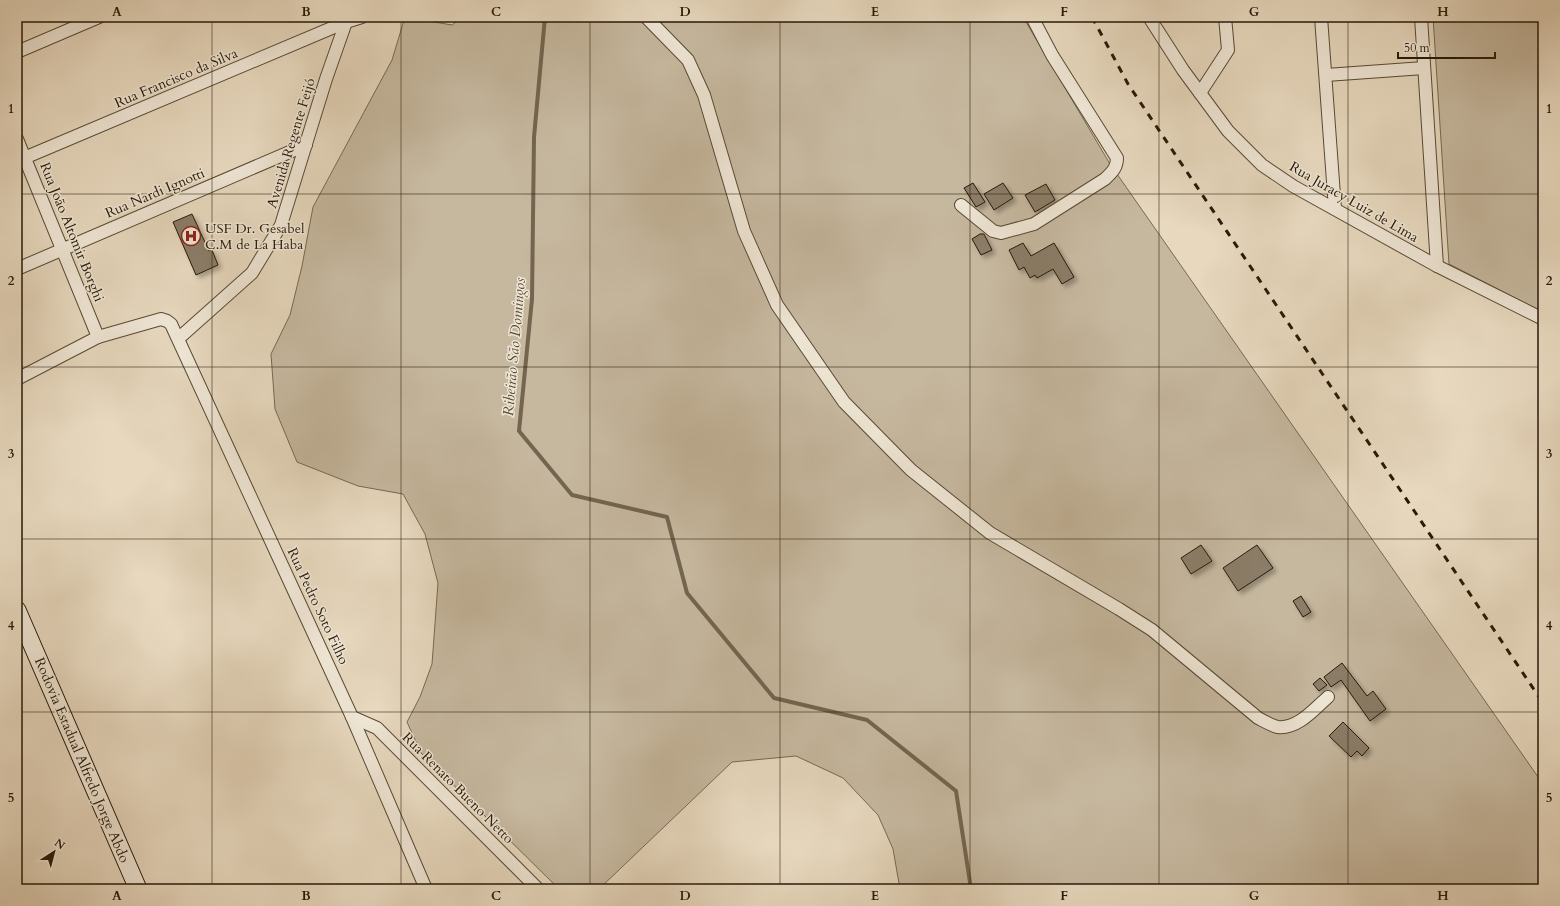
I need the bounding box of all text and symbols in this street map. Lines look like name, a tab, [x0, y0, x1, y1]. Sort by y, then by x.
text: A	[112, 3, 122, 21]
text: B	[301, 3, 311, 21]
text: C	[491, 3, 501, 21]
text: D	[679, 3, 691, 21]
text: E	[871, 3, 879, 21]
text: F	[1060, 3, 1068, 21]
text: G	[1249, 3, 1260, 21]
text: H	[1437, 3, 1449, 21]
scale bar	[1398, 34, 1495, 60]
text: 50 m	[1404, 40, 1431, 56]
street label: Rua Francisco da Silva	[112, 43, 240, 113]
street label: Avenida Regente Feijó	[262, 75, 320, 210]
text: 1	[8, 100, 14, 118]
text: 1	[1546, 100, 1552, 118]
street label: Rua Juracy Luiz de Lima	[1286, 157, 1422, 247]
street label: Rua João Altomir Borghi	[35, 159, 109, 305]
street label: Rua Nardi Ignotti	[102, 163, 208, 223]
place label: USF Dr. Gesabel C.M de La Haba	[205, 219, 305, 254]
hospital icon: USF Dr. Gesabel C.M de La Haba	[180, 225, 202, 247]
text: 2	[8, 272, 15, 290]
text: 2	[1546, 272, 1553, 290]
water label: Ribeirão São Domingos	[498, 277, 530, 417]
text: 3	[8, 445, 15, 463]
text: 3	[1546, 445, 1553, 463]
street label: Rua Pedro Soto Filho	[283, 545, 354, 668]
text: 4	[8, 617, 15, 635]
text: 4	[1546, 617, 1553, 635]
street label: Rodovia Estadual Alfredo Jorge Abdo	[30, 654, 134, 866]
street label: Rua Renato Bueno Netto	[398, 728, 518, 848]
text: 5	[8, 789, 14, 807]
text: 5	[1546, 789, 1552, 807]
north arrow	[34, 832, 74, 872]
text: N	[51, 835, 68, 853]
text: A	[112, 887, 122, 905]
text: B	[301, 887, 311, 905]
text: C	[491, 887, 501, 905]
text: D	[679, 887, 691, 905]
text: E	[871, 887, 879, 905]
text: F	[1060, 887, 1068, 905]
text: G	[1249, 887, 1260, 905]
text: H	[1437, 887, 1449, 905]

